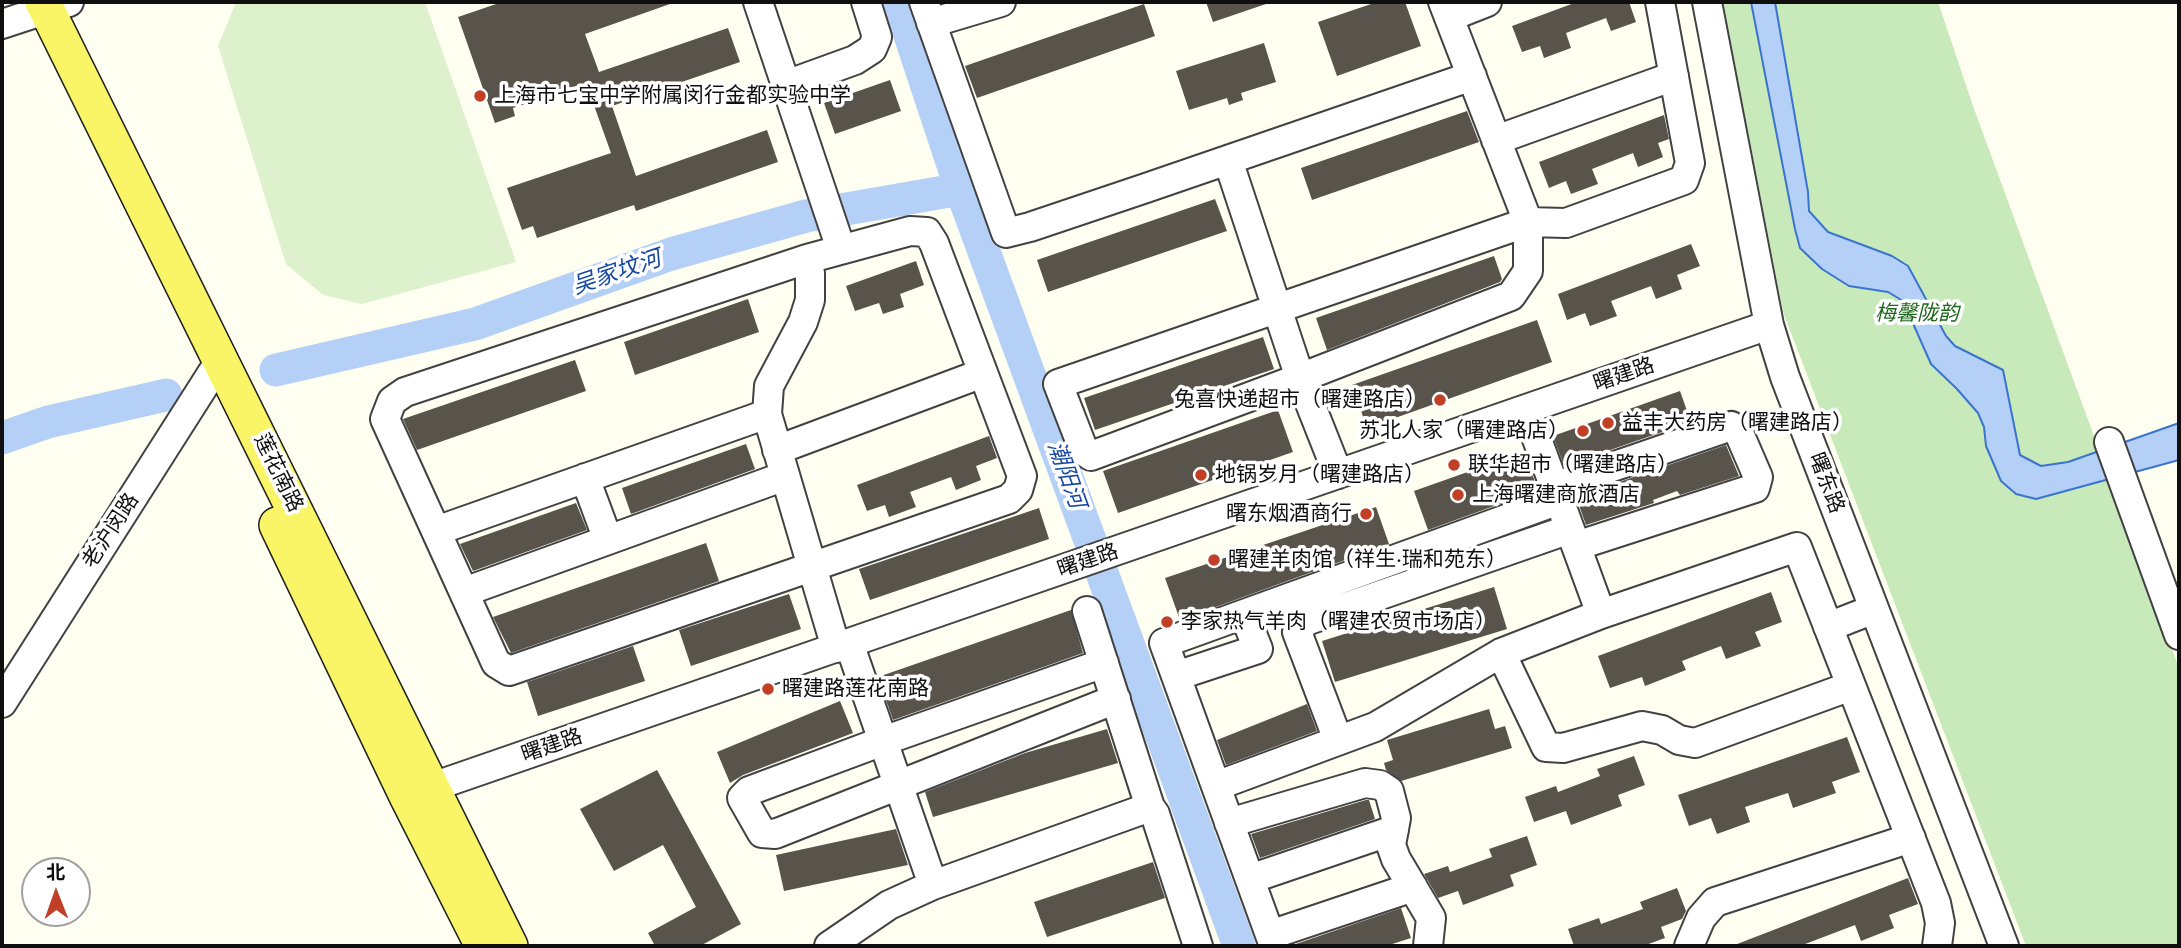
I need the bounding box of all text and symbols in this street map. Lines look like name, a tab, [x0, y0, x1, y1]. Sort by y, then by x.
place label: 上海市七宝中学附属闵行金都实验中学	[494, 83, 851, 109]
marker: 上海市七宝中学附属闵行金都实验中学	[472, 88, 488, 104]
water label: 吴家坟河	[569, 245, 665, 301]
park label: 梅馨陇韵	[1875, 301, 1959, 327]
street label: 曙建路	[1590, 353, 1658, 397]
place label: 兔喜快递超市（曙建路店）	[1174, 387, 1426, 413]
marker: 兔喜快递超市（曙建路店）	[1432, 392, 1448, 408]
place label: 益丰大药房（曙建路店）	[1622, 410, 1853, 436]
marker: 益丰大药房（曙建路店）	[1600, 415, 1616, 431]
place label: 苏北人家（曙建路店）	[1359, 418, 1569, 444]
marker: 苏北人家（曙建路店）	[1575, 423, 1591, 439]
street label: 莲花南路	[248, 430, 308, 516]
water label: 潮阳河	[1041, 438, 1091, 512]
street label: 曙东路	[1803, 449, 1849, 517]
place label: 联华超市（曙建路店）	[1468, 452, 1678, 478]
marker: 联华超市（曙建路店）	[1446, 457, 1462, 473]
place label: 地锅岁月（曙建路店）	[1215, 462, 1425, 488]
marker: 地锅岁月（曙建路店）	[1193, 467, 1209, 483]
place label: 上海曙建商旅酒店	[1472, 482, 1640, 508]
marker: 上海曙建商旅酒店	[1450, 487, 1466, 503]
street label: 老沪闵路	[78, 489, 144, 573]
place label: 曙东烟酒商行	[1226, 501, 1352, 527]
marker: 曙东烟酒商行	[1358, 506, 1374, 522]
street label: 曙建路	[1054, 539, 1122, 583]
place label: 曙建羊肉馆（祥生·瑞和苑东）	[1228, 547, 1507, 573]
marker: 曙建羊肉馆（祥生·瑞和苑东）	[1206, 552, 1222, 568]
place label: 李家热气羊肉（曙建农贸市场店）	[1181, 609, 1496, 635]
marker: 李家热气羊肉（曙建农贸市场店）	[1159, 614, 1175, 630]
place label: 曙建路莲花南路	[782, 676, 929, 702]
marker: 曙建路莲花南路	[760, 681, 776, 697]
street label: 曙建路	[518, 724, 586, 768]
north arrow	[21, 857, 91, 927]
text: 北	[46, 861, 65, 884]

